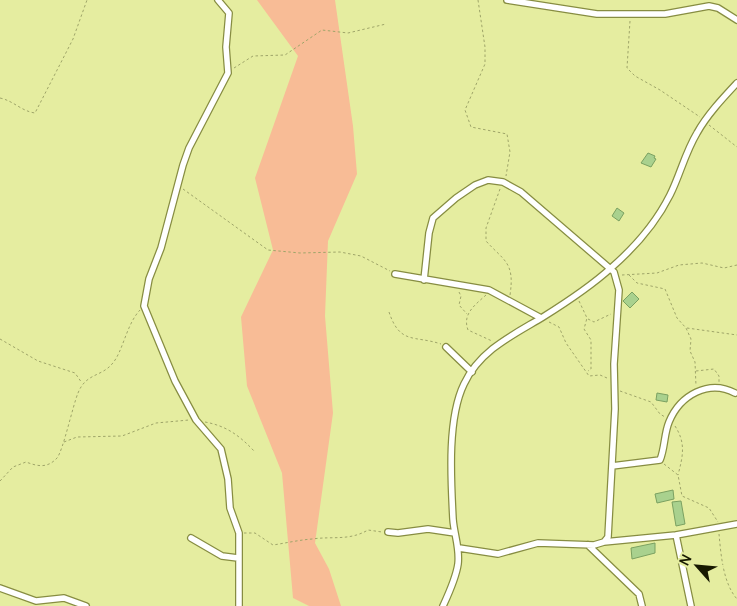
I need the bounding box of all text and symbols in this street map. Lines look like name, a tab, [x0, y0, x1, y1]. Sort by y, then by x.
north arrow	[672, 541, 722, 591]
text: N	[674, 551, 696, 569]

